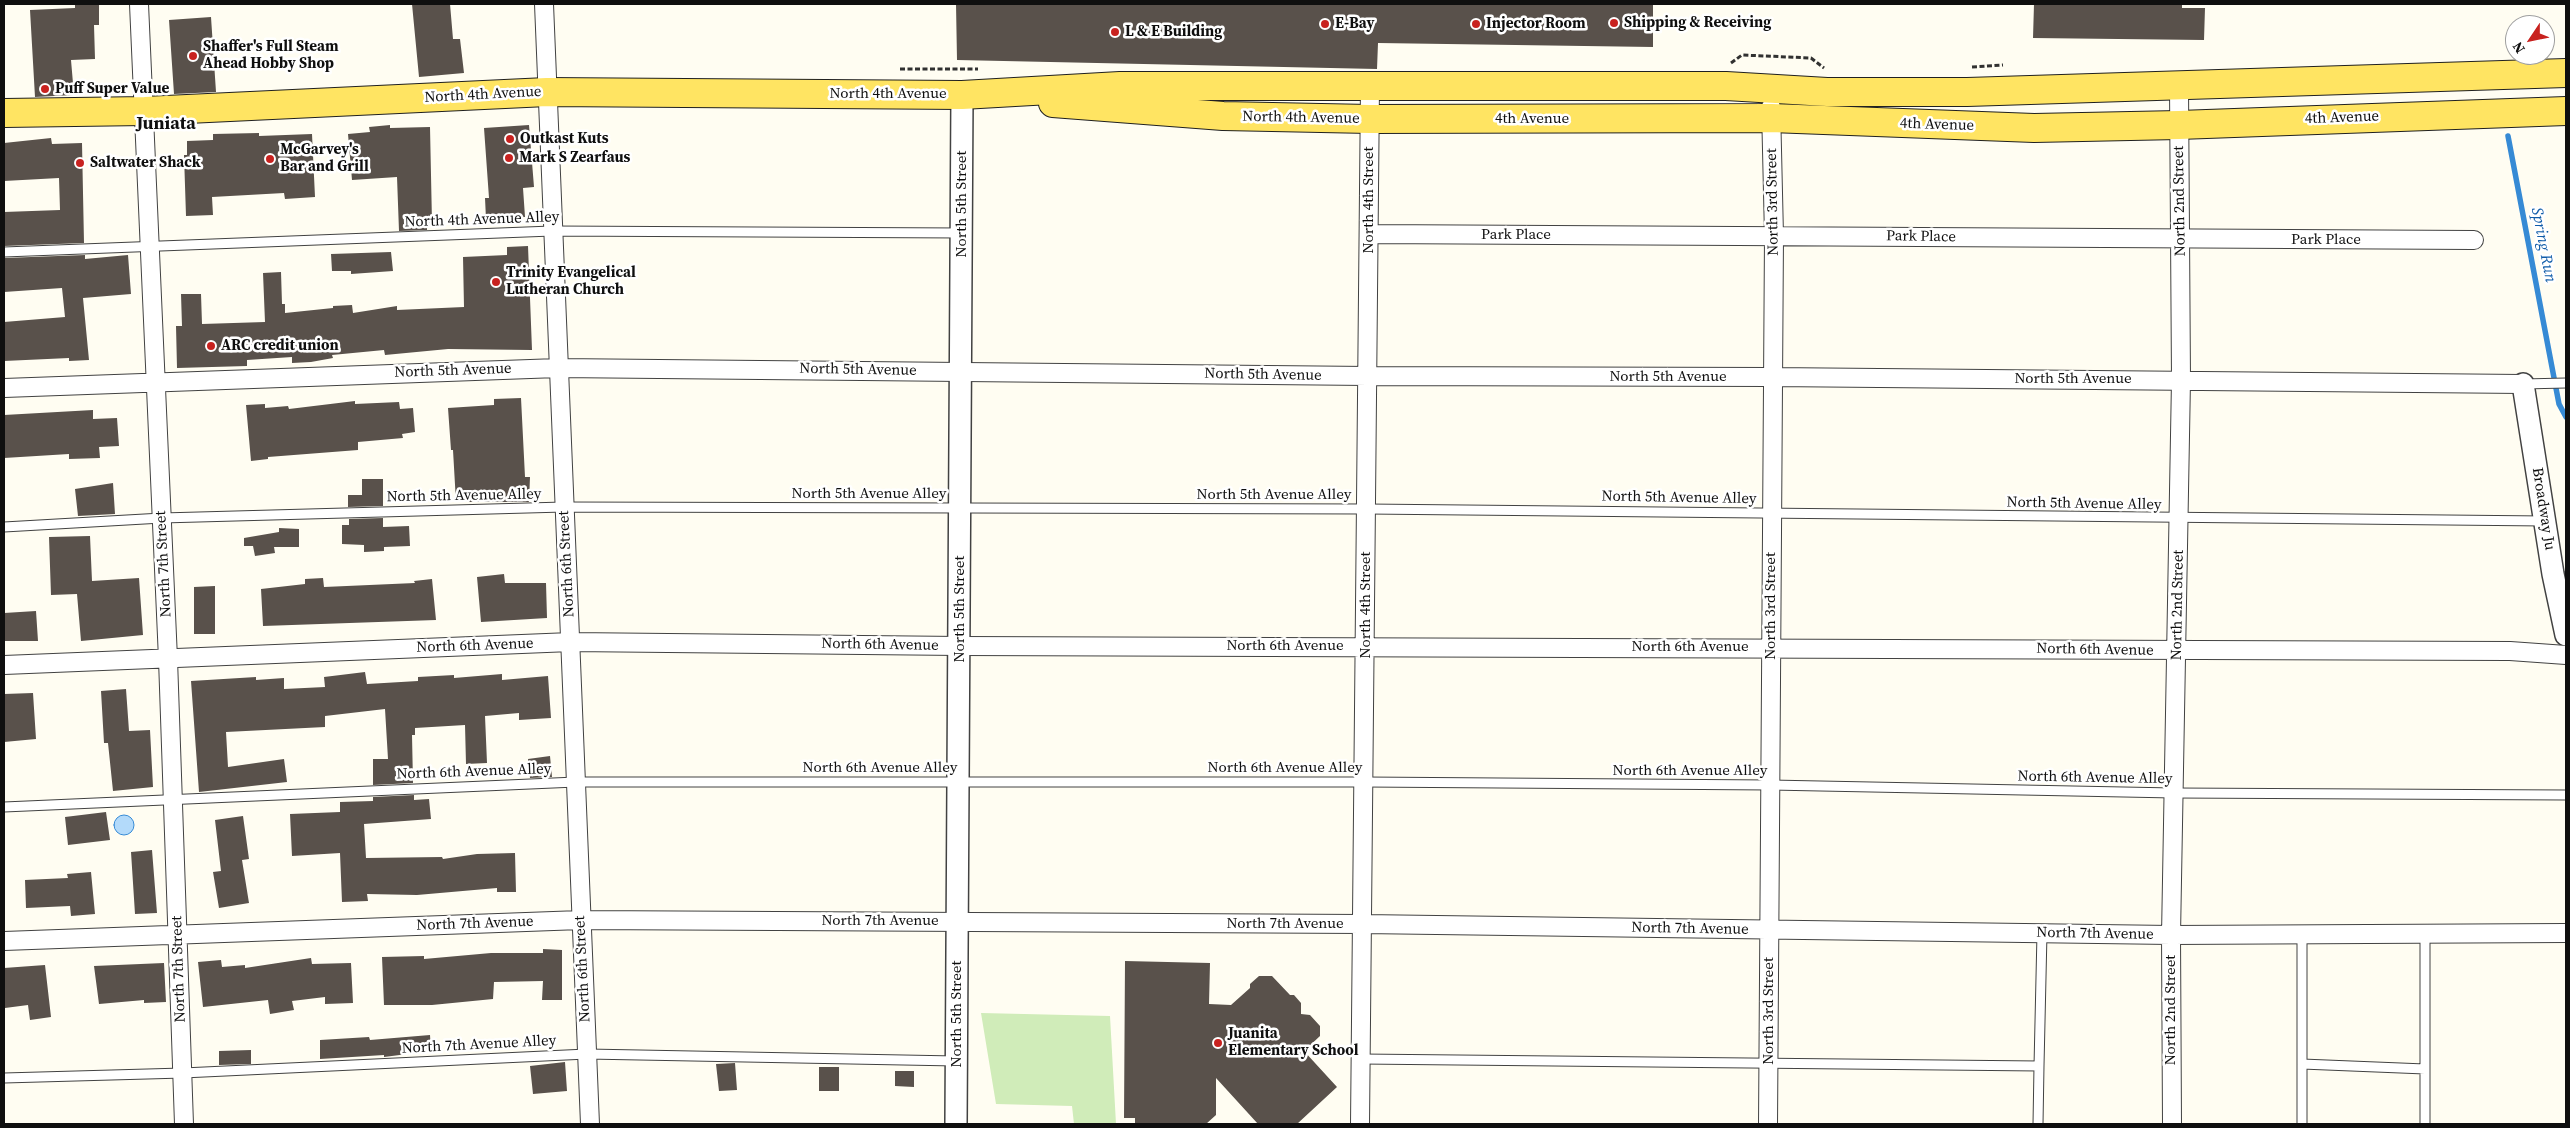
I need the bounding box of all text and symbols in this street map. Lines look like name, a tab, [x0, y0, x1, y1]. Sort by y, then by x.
place label: Shipping & Receiving	[1624, 14, 1771, 32]
place label: E-Bay	[1335, 15, 1374, 33]
place label: Injector Room	[1486, 15, 1586, 33]
north arrow	[2505, 15, 2555, 65]
marker: Shipping & Receiving	[1608, 17, 1620, 29]
marker: E-Bay	[1319, 18, 1331, 30]
marker: Injector Room	[1470, 18, 1482, 30]
place label: L & E Building	[1125, 23, 1222, 41]
marker: L & E Building	[1109, 26, 1121, 38]
place label: Shaffer's Full Steam Ahead Hobby Shop	[203, 38, 339, 73]
text: N	[2507, 38, 2530, 58]
marker: Shaffer's Full Steam Ahead Hobby Shop	[187, 50, 199, 62]
place label: Puff Super Value	[55, 80, 169, 98]
marker: Puff Super Value	[39, 83, 51, 95]
street label: North 4th Avenue	[424, 83, 542, 107]
street label: North 4th Avenue	[829, 85, 947, 103]
street label: North 4th Avenue	[1242, 108, 1360, 128]
street label: 4th Avenue	[2305, 108, 2379, 128]
street label: 4th Avenue	[1495, 110, 1569, 128]
district label: Juniata	[136, 113, 196, 135]
street label: 4th Avenue	[1900, 115, 1974, 135]
place label: Outkast Kuts	[520, 130, 609, 148]
marker: Outkast Kuts	[504, 133, 516, 145]
place label: McGarvey's Bar and Grill	[280, 141, 369, 176]
street label: North 2nd Street	[2170, 146, 2190, 256]
street label: North 4th Street	[1360, 147, 1378, 253]
street label: North 3rd Street	[1763, 148, 1783, 256]
place label: Mark S Zearfaus	[519, 149, 630, 167]
street label: North 5th Street	[953, 151, 971, 257]
marker: Mark S Zearfaus	[503, 152, 515, 164]
marker: McGarvey's Bar and Grill	[264, 153, 276, 165]
place label: Saltwater Shack	[90, 154, 201, 172]
marker: Saltwater Shack	[74, 157, 86, 169]
water label: Spring Run	[2526, 206, 2560, 284]
street label: North 4th Avenue Alley	[404, 208, 560, 232]
street label: Park Place	[1481, 226, 1551, 244]
street label: Park Place	[1886, 227, 1956, 247]
street label: Park Place	[2291, 231, 2361, 249]
place label: Trinity Evangelical Lutheran Church	[506, 264, 636, 299]
marker: Trinity Evangelical Lutheran Church	[490, 276, 502, 288]
place label: ARC credit union	[221, 337, 339, 355]
marker: ARC credit union	[205, 340, 217, 352]
street label: North 5th Avenue	[394, 360, 512, 382]
street label: North 5th Avenue	[799, 360, 917, 380]
street label: North 5th Avenue	[1204, 365, 1322, 385]
street label: North 5th Avenue	[1609, 368, 1727, 386]
street label: North 5th Avenue	[2014, 370, 2132, 388]
street label: Broadway Ju	[2528, 466, 2558, 552]
street label: North 5th Avenue Alley	[792, 485, 946, 503]
street label: North 5th Avenue Alley	[386, 486, 542, 506]
street label: North 5th Avenue Alley	[1197, 486, 1351, 504]
street label: North 5th Avenue Alley	[1601, 488, 1757, 508]
street label: North 5th Avenue Alley	[2006, 494, 2162, 514]
street label: North 7th Street	[152, 510, 176, 618]
street label: North 6th Street	[555, 510, 579, 618]
street label: North 2nd Street	[2168, 550, 2188, 660]
street label: North 4th Street	[1357, 552, 1375, 658]
street label: North 3rd Street	[1762, 552, 1780, 660]
street label: North 5th Street	[951, 556, 969, 662]
street label: North 6th Avenue	[416, 635, 534, 657]
street label: North 6th Avenue	[821, 635, 939, 655]
street label: North 6th Avenue	[1226, 637, 1344, 655]
street label: North 6th Avenue	[1631, 638, 1749, 656]
street label: North 6th Avenue	[2036, 640, 2154, 660]
street label: North 6th Avenue Alley	[803, 759, 957, 777]
street label: North 6th Avenue Alley	[1208, 759, 1362, 777]
street label: North 6th Avenue Alley	[396, 760, 552, 784]
street label: North 6th Avenue Alley	[1613, 762, 1767, 780]
street label: North 6th Avenue Alley	[2017, 768, 2173, 788]
street label: North 7th Avenue	[821, 912, 939, 930]
street label: North 7th Avenue	[416, 913, 534, 935]
street label: North 7th Street	[168, 915, 190, 1023]
street label: North 6th Street	[571, 915, 595, 1023]
street label: North 7th Avenue	[1226, 915, 1344, 933]
street label: North 7th Avenue	[1631, 919, 1749, 939]
street label: North 7th Avenue	[2036, 924, 2154, 944]
street label: North 2nd Street	[2162, 955, 2180, 1065]
street label: North 3rd Street	[1760, 957, 1778, 1065]
street label: North 5th Street	[948, 961, 966, 1067]
place label: Juanita Elementary School	[1228, 1025, 1358, 1060]
street label: North 7th Avenue Alley	[401, 1032, 557, 1058]
marker: Juanita Elementary School	[1212, 1037, 1224, 1049]

